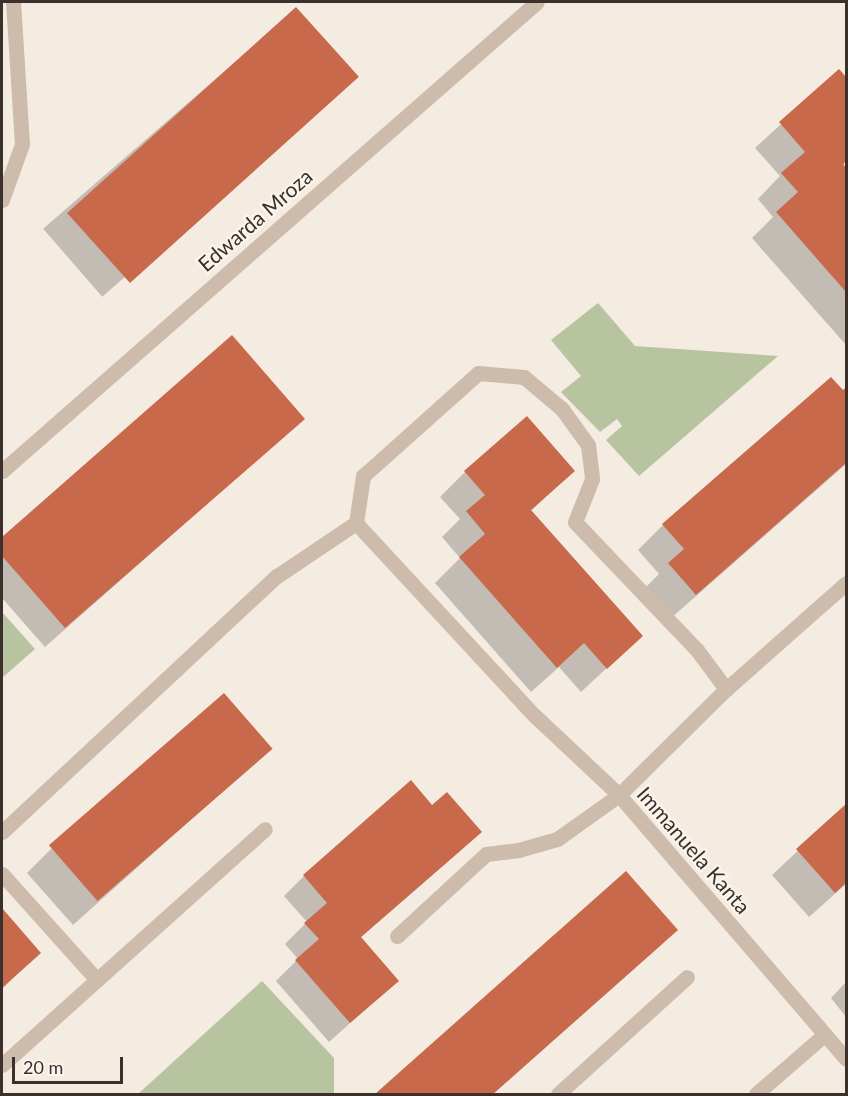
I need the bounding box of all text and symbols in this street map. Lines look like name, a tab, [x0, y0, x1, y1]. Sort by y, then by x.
street label: Edwarda Mroza	[193, 164, 317, 276]
street label: Immanuela Kanta	[632, 781, 756, 919]
scale bar	[15, 1045, 126, 1083]
text: 20 m	[23, 1056, 63, 1078]

